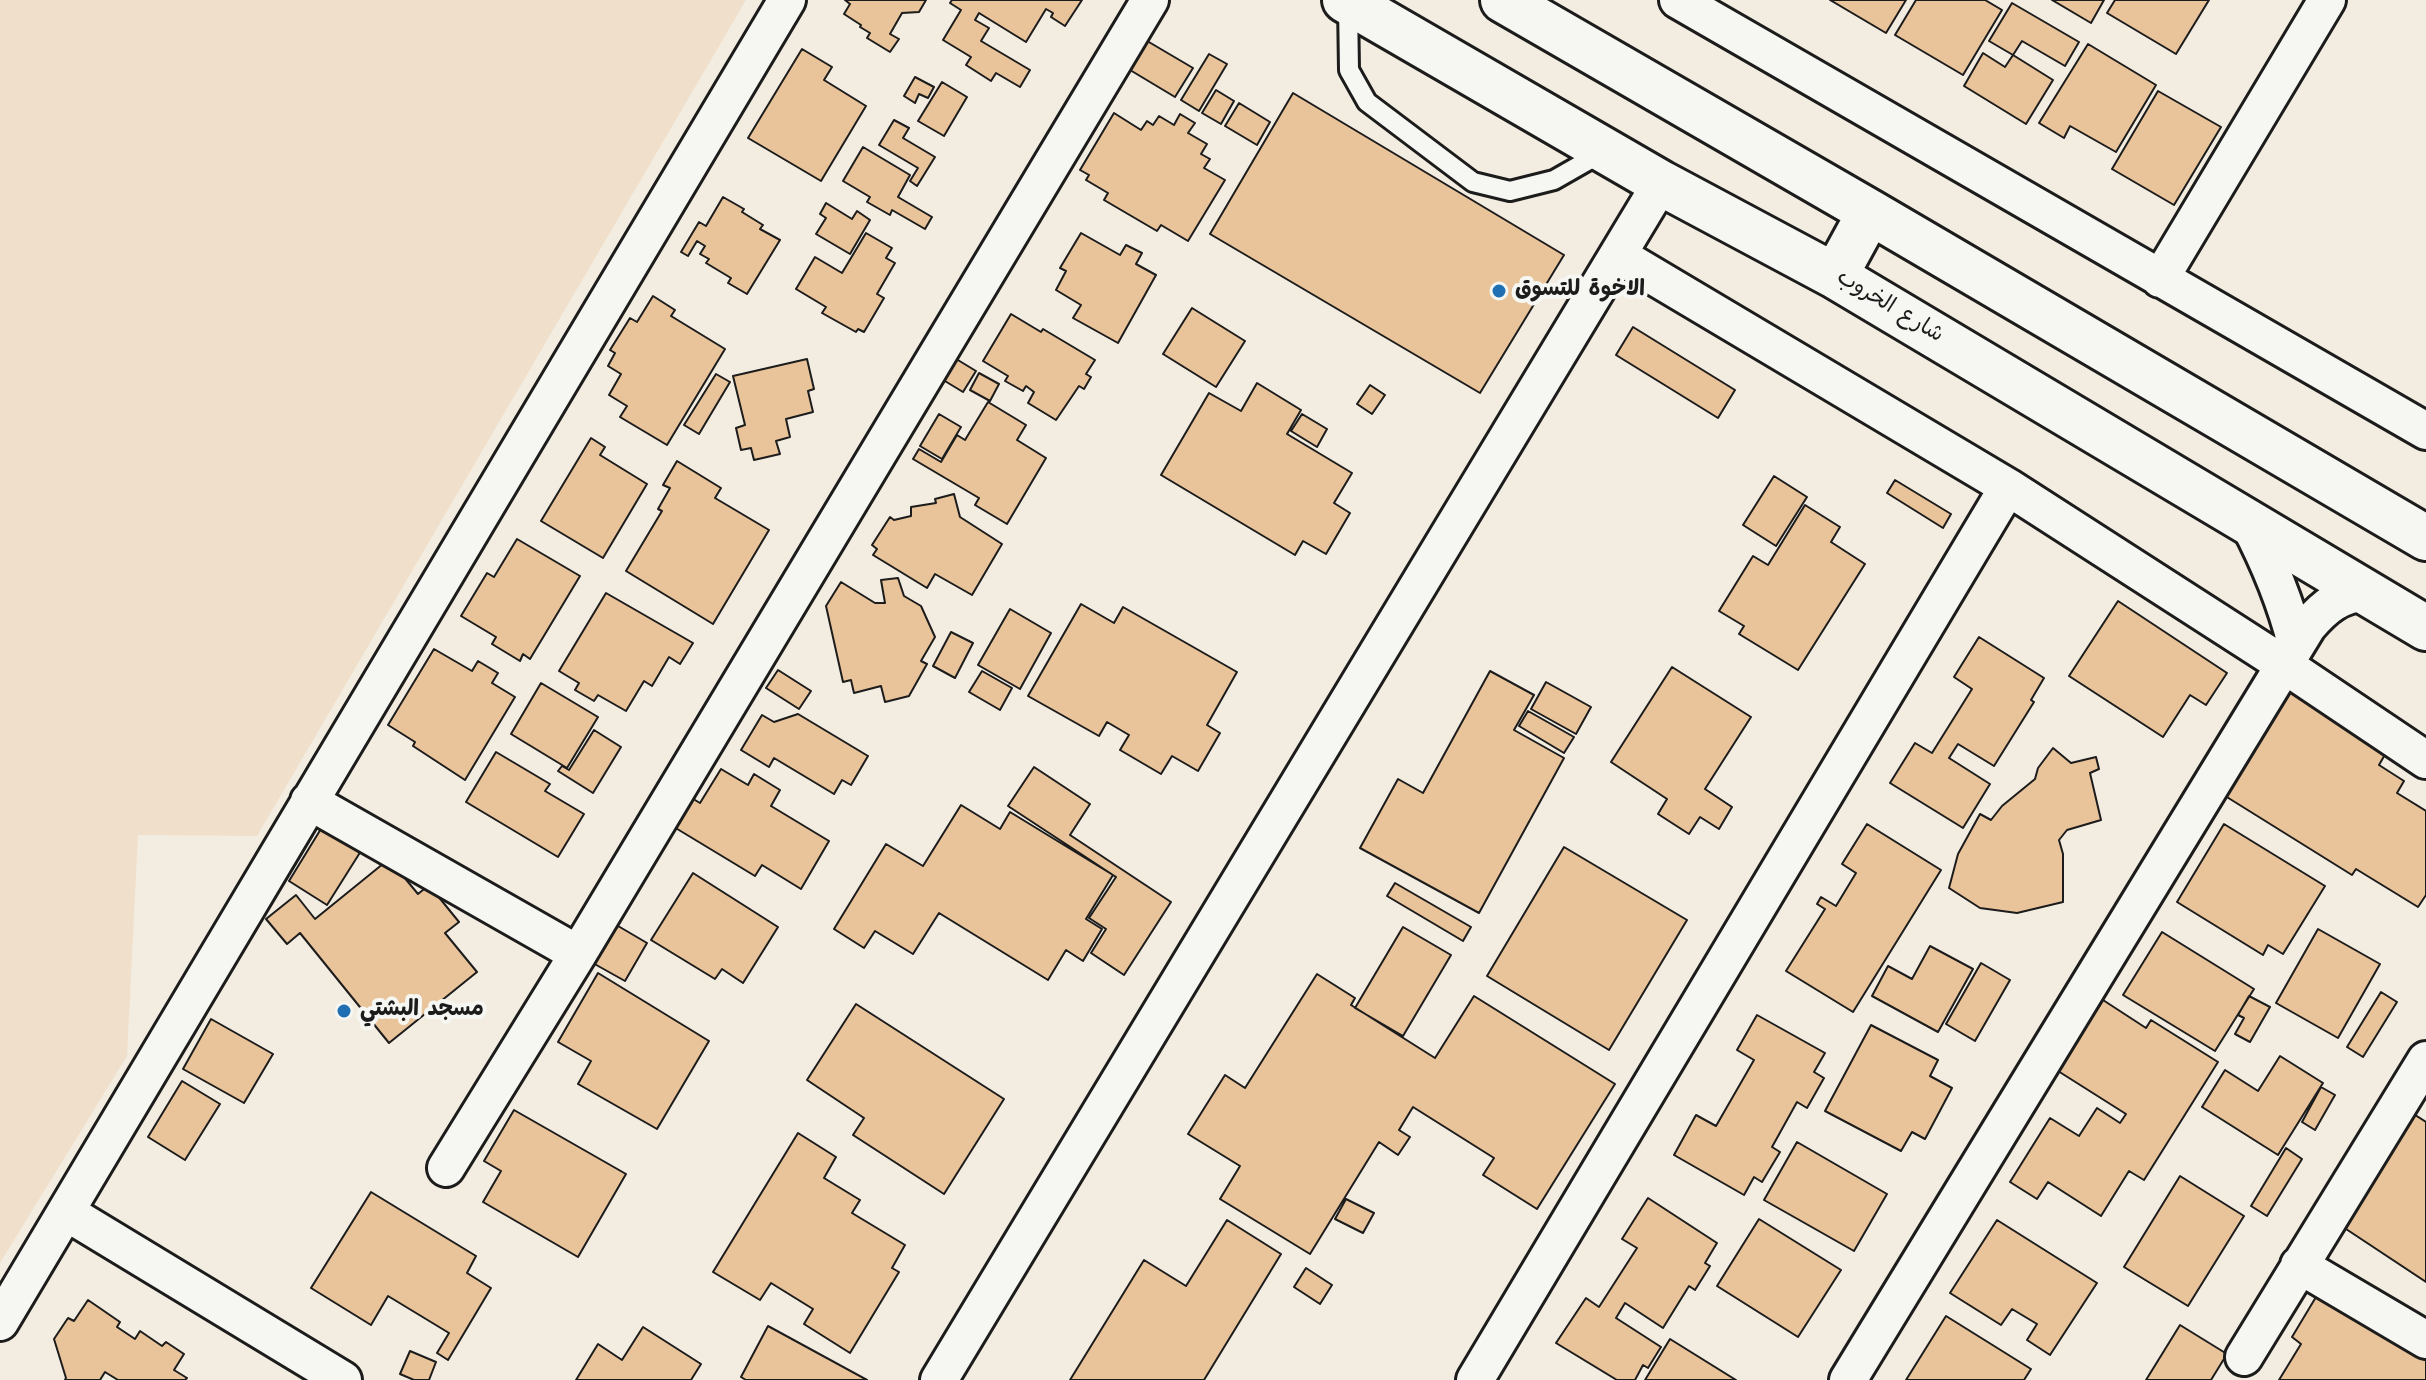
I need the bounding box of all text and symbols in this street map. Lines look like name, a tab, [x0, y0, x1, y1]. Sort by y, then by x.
street label: شارع الخروب	[1831, 266, 1947, 350]
place label: الاخوة للتسوق	[1515, 278, 1645, 304]
marker: الاخوة للتسوق	[1490, 282, 1508, 300]
place label: مسجد البشتي	[360, 998, 484, 1024]
marker: مسجد البشتي	[335, 1002, 353, 1020]

